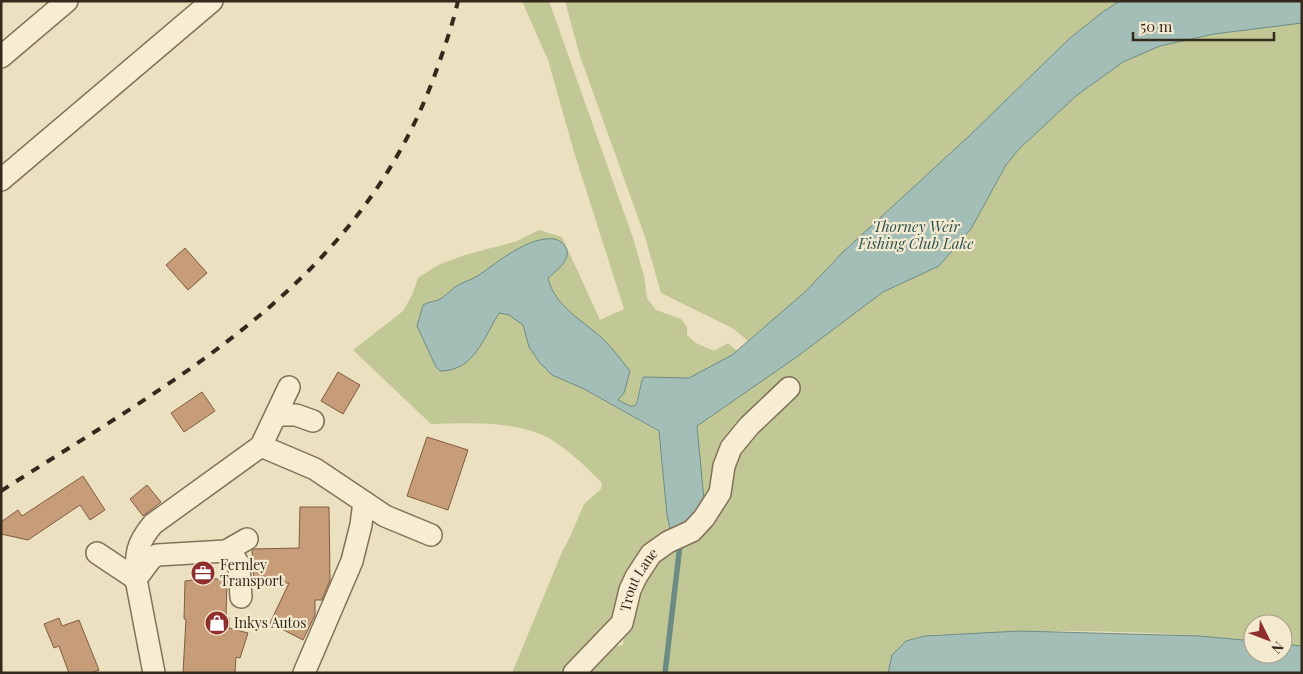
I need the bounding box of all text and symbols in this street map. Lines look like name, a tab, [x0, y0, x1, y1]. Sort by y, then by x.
scale bar	[1133, 10, 1274, 42]
text: 50 m	[1140, 16, 1173, 36]
water label: Thorney Weir Fishing Club Lake	[857, 216, 974, 253]
street label: Trout Lane	[615, 543, 661, 613]
place label: Fernley Transport	[220, 555, 285, 590]
office icon: Fernley Transport	[190, 560, 216, 586]
shop icon: Inkys Autos	[204, 610, 230, 636]
place label: Inkys Autos	[234, 613, 306, 632]
north arrow	[1243, 614, 1293, 664]
text: N	[1268, 638, 1288, 658]

